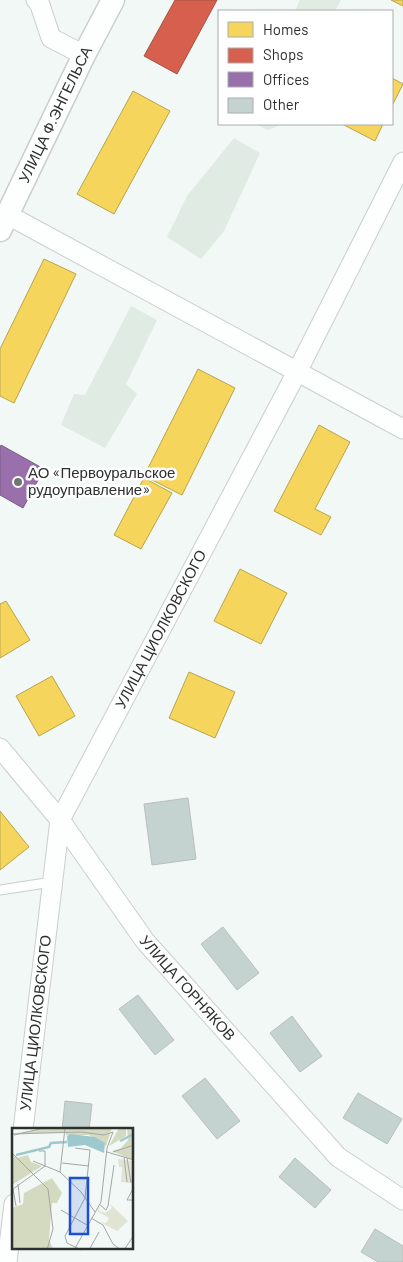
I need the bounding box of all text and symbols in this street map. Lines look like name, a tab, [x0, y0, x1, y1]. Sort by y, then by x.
legend	[218, 10, 393, 125]
text: Homes	[263, 20, 308, 38]
street label: УЛИЦА Ф.ЭНГЕЛЬСА	[14, 43, 95, 185]
text: Shops	[263, 45, 303, 63]
text: Offices	[263, 70, 309, 88]
text: Other	[263, 95, 300, 113]
place label: АО «Первоуральское рудоуправление»	[28, 463, 175, 498]
marker: АО «Первоуральское рудоуправление»	[12, 476, 24, 488]
street label: УЛИЦА ЦИОЛКОВСКОГО	[111, 546, 209, 711]
street label: УЛИЦА ГОРНЯКОВ	[136, 931, 240, 1044]
street label: УЛИЦА ЦИОЛКОВСКОГО	[15, 934, 54, 1112]
inset map	[12, 1128, 134, 1250]

